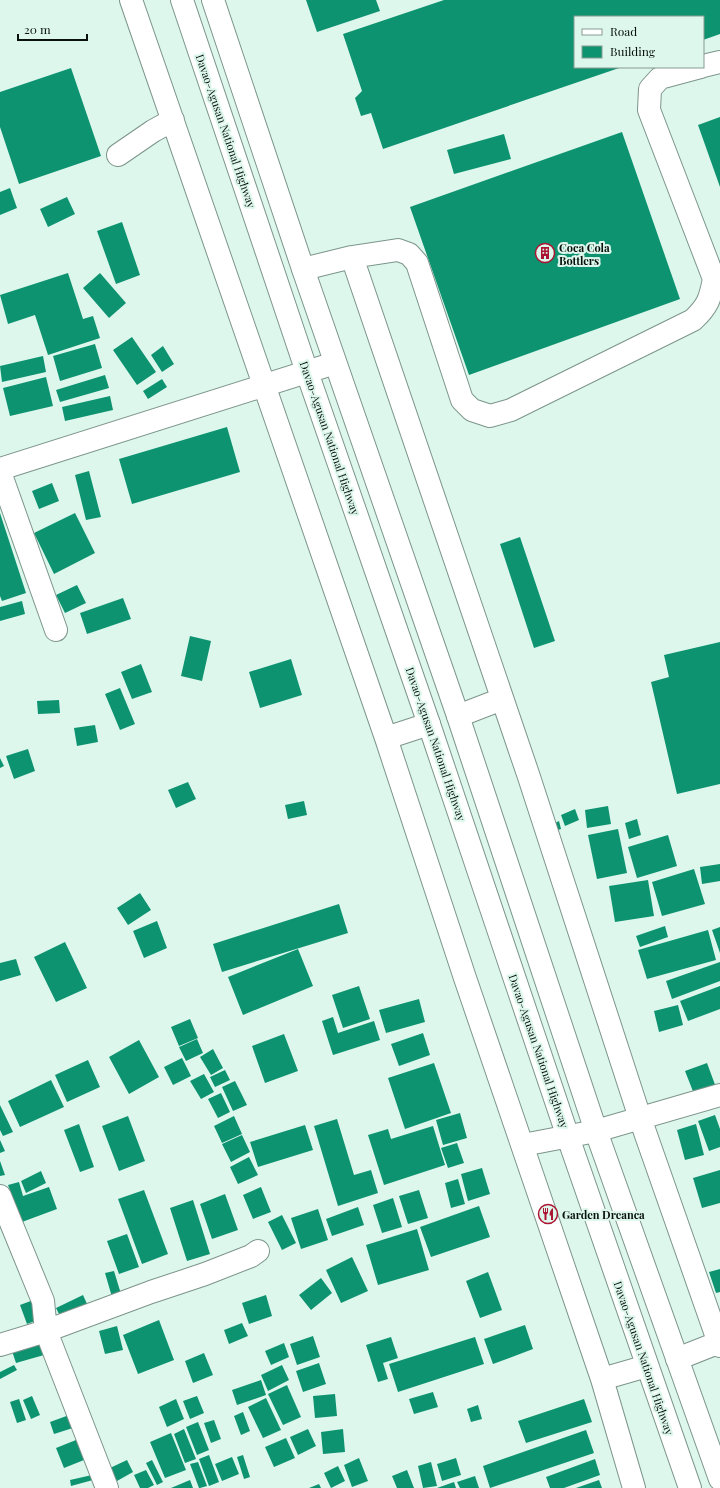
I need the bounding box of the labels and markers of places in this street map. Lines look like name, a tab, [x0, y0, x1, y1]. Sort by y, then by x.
place label: Coca Cola Bottlers	[559, 240, 610, 268]
building icon: Coca Cola Bottlers	[534, 242, 556, 264]
restaurant icon: Garden Dreanca	[537, 1203, 559, 1225]
place label: Garden Dreanca	[562, 1207, 645, 1222]

